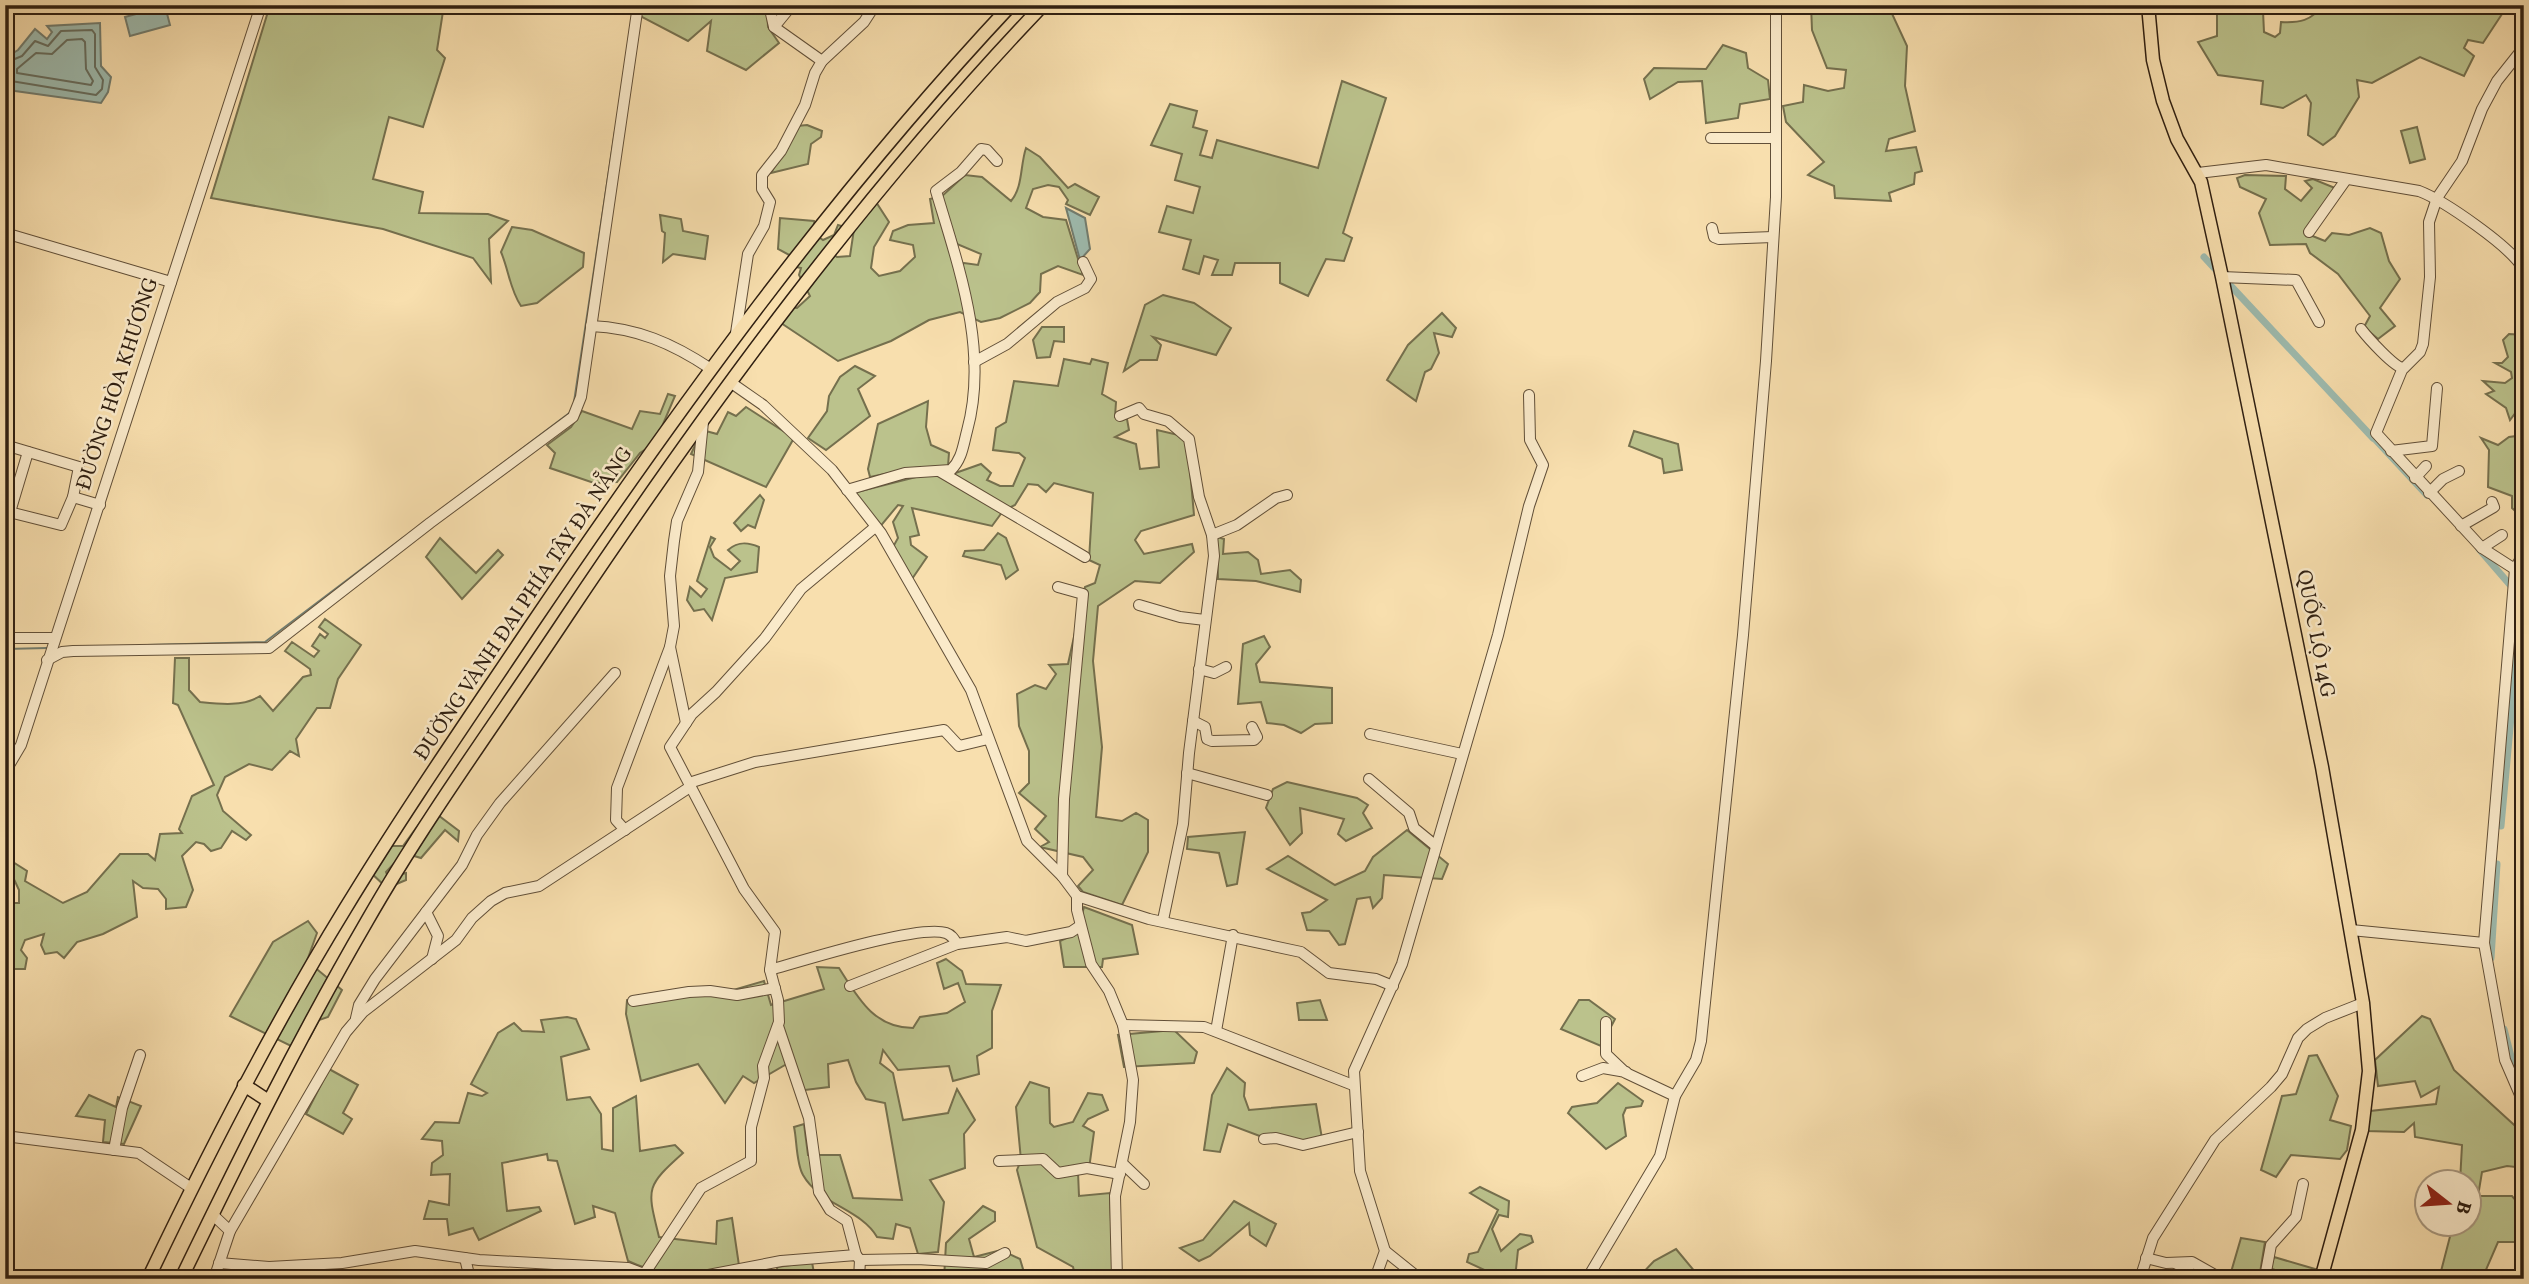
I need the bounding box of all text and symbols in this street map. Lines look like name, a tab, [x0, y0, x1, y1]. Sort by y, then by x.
street label: ĐƯỜNG HÒA KHƯƠNG	[70, 274, 166, 494]
street label: ĐƯỜNG VÀNH ĐAI PHÍA TÂY ĐÀ NẴNG	[406, 440, 640, 767]
street label: QUỐC LỘ 14G	[2288, 567, 2344, 701]
north arrow	[2414, 1168, 2484, 1238]
text: B	[2448, 1197, 2477, 1217]

